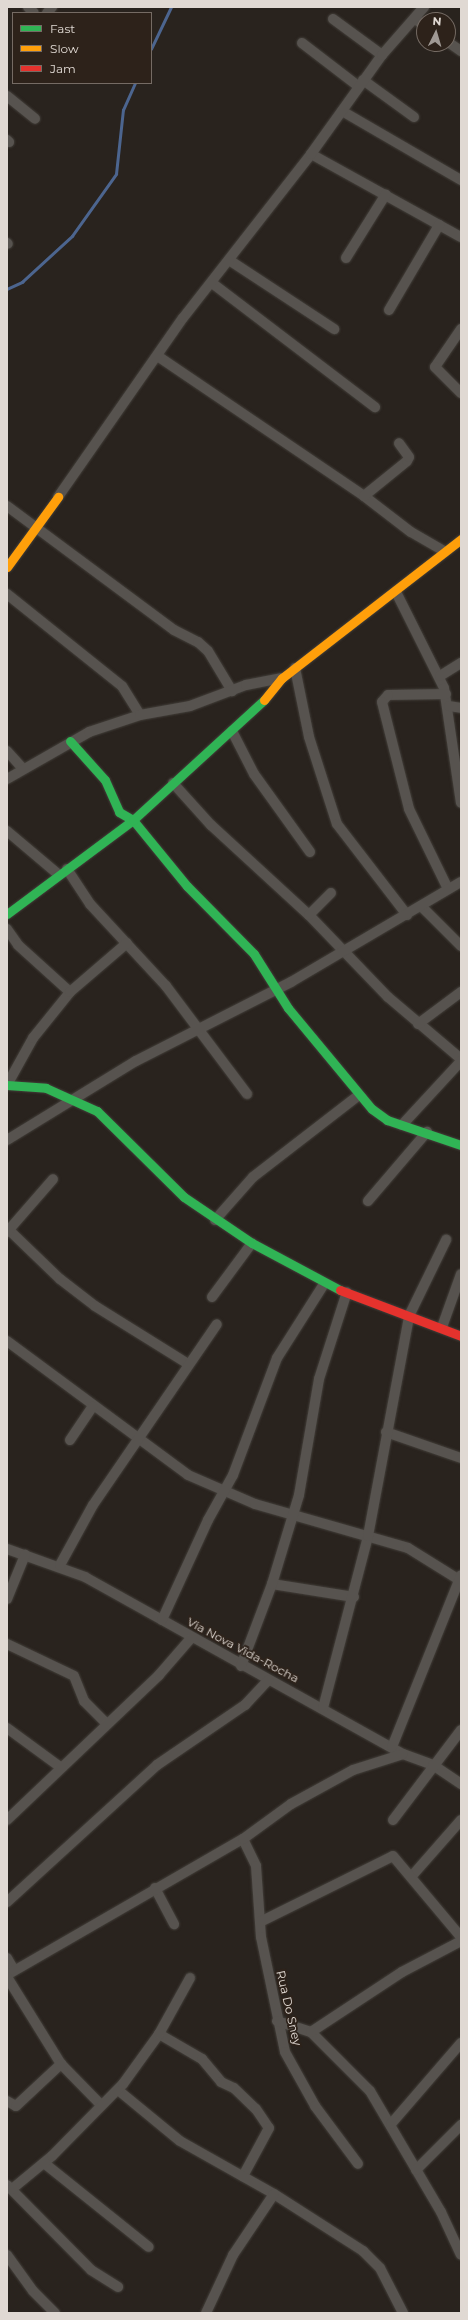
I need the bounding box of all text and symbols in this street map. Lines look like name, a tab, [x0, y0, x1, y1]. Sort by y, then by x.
legend	[12, 12, 152, 84]
north arrow	[416, 12, 456, 52]
text: N	[432, 14, 442, 28]
text: Fast	[50, 21, 75, 36]
text: Slow	[50, 41, 79, 56]
text: Jam	[50, 61, 76, 76]
street label: Via Nova Vida-Rocha	[185, 1614, 301, 1686]
street label: Rua Do Sney	[273, 1969, 305, 2047]

